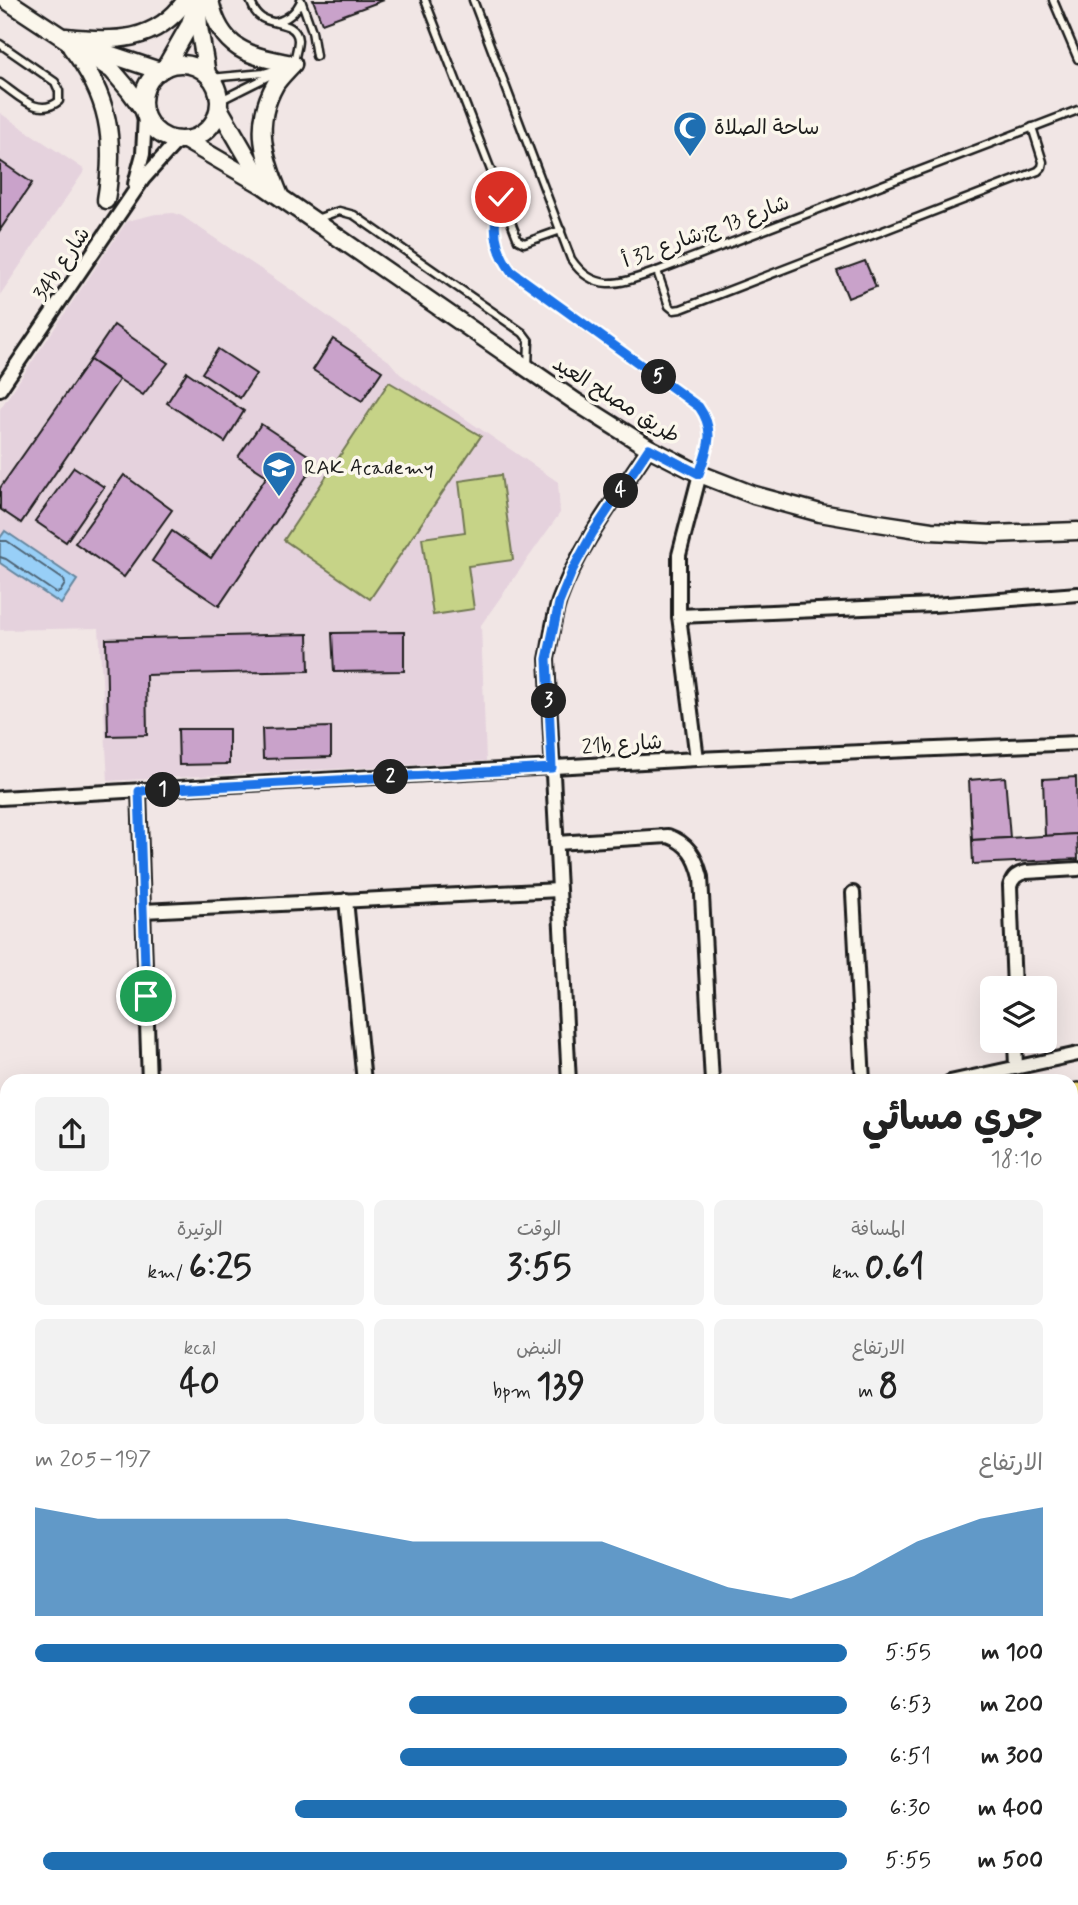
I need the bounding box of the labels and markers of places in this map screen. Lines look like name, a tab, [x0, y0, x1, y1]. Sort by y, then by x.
mosque icon: ساحة الصلاة	[671, 109, 709, 158]
place label: ساحة الصلاة	[714, 114, 819, 142]
pin	[471, 167, 531, 227]
pin: 5	[642, 360, 676, 394]
school or university icon: RAK Academy	[260, 449, 298, 498]
place label: RAK Academy	[304, 454, 434, 482]
pin: 4	[604, 474, 638, 508]
pin: 3	[532, 684, 566, 718]
pin: 2	[374, 760, 408, 794]
pin: 1	[146, 772, 180, 808]
pin	[116, 966, 176, 1026]

